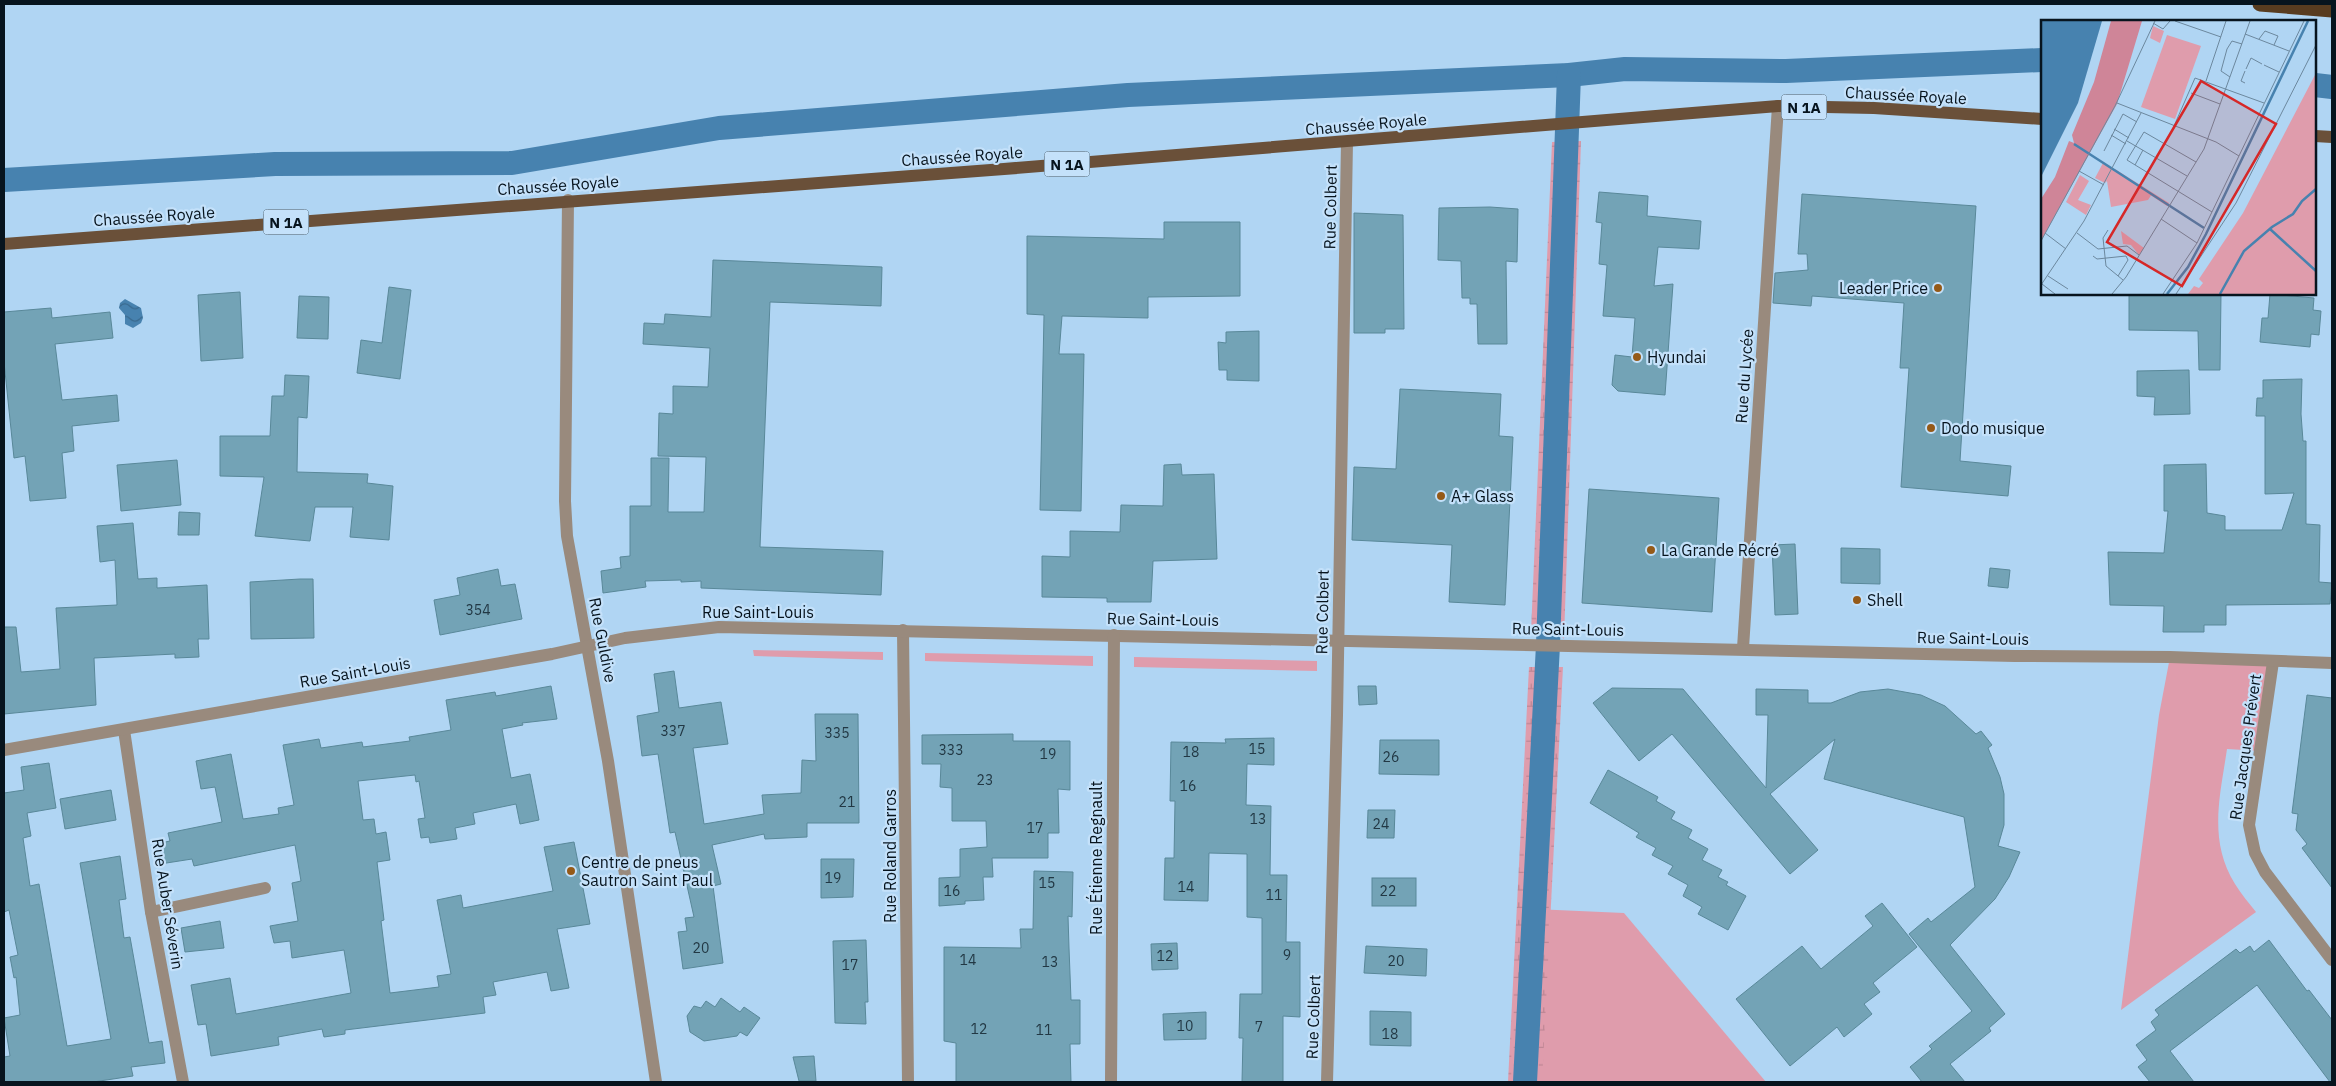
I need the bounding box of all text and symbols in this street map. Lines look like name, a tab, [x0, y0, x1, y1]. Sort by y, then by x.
inset map	[2041, 20, 2316, 295]
street label: Chaussée Royale	[1845, 82, 1968, 108]
road number: N 1A	[1782, 94, 1826, 120]
street label: Chaussée Royale	[1304, 109, 1428, 139]
street label: Chaussée Royale	[901, 142, 1024, 170]
road number: N 1A	[1044, 152, 1090, 176]
street label: Rue Colbert	[1319, 164, 1341, 250]
street label: Chaussée Royale	[497, 171, 620, 199]
street label: Chaussée Royale	[93, 202, 216, 230]
road number: N 1A	[264, 210, 308, 234]
place label: Leader Price	[1839, 278, 1928, 298]
marker: Leader Price	[1932, 282, 1944, 294]
street label: Rue du Lycée	[1731, 328, 1757, 424]
place label: Hyundai	[1647, 347, 1706, 367]
marker: Hyundai	[1631, 351, 1643, 363]
place label: Dodo musique	[1941, 418, 2045, 438]
marker: Dodo musique	[1925, 422, 1937, 434]
place label: A+ Glass	[1451, 486, 1514, 506]
marker: A+ Glass	[1435, 490, 1447, 502]
place label: La Grande Récré	[1661, 540, 1779, 560]
marker: La Grande Récré	[1645, 544, 1657, 556]
street label: Rue Colbert	[1311, 569, 1333, 655]
place label: Shell	[1867, 590, 1903, 610]
marker: Shell	[1851, 594, 1863, 606]
street label: Rue Guldive	[585, 596, 621, 684]
house number: 354	[465, 601, 491, 619]
street label: Rue Saint-Louis	[702, 602, 814, 622]
street label: Rue Saint-Louis	[1107, 608, 1219, 630]
street label: Rue Saint-Louis	[1512, 618, 1624, 640]
street label: Rue Saint-Louis	[1917, 627, 2029, 649]
street label: Rue Saint-Louis	[298, 652, 412, 692]
street label: Rue Jacques Prévert	[2225, 673, 2265, 821]
house number: 337	[660, 722, 686, 740]
house number: 335	[824, 724, 850, 742]
house number: 15	[1249, 740, 1265, 758]
house number: 333	[938, 741, 964, 759]
house number: 18	[1183, 743, 1199, 761]
house number: 19	[1040, 745, 1056, 763]
house number: 26	[1383, 748, 1399, 766]
house number: 23	[977, 771, 993, 789]
house number: 16	[1180, 777, 1196, 795]
street label: Rue Étienne Regnault	[1085, 781, 1106, 935]
street label: Rue Roland Garros	[880, 789, 900, 923]
house number: 21	[839, 793, 855, 811]
house number: 13	[1250, 810, 1266, 828]
house number: 24	[1373, 815, 1389, 833]
house number: 17	[1027, 819, 1043, 837]
street label: Rue Auber Séverin	[148, 837, 188, 971]
place label: Centre de pneus Sautron Saint Paul	[581, 852, 713, 890]
marker: Centre de pneus Sautron Saint Paul	[565, 865, 577, 877]
house number: 19	[825, 869, 841, 887]
house number: 15	[1039, 874, 1055, 892]
house number: 14	[1178, 878, 1194, 896]
house number: 16	[944, 882, 960, 900]
house number: 22	[1380, 882, 1396, 900]
house number: 11	[1266, 886, 1282, 904]
house number: 20	[693, 939, 709, 957]
house number: 9	[1283, 946, 1291, 964]
house number: 12	[1157, 947, 1173, 965]
house number: 14	[960, 951, 976, 969]
house number: 20	[1388, 952, 1404, 970]
house number: 13	[1042, 953, 1058, 971]
house number: 17	[842, 956, 858, 974]
street label: Rue Colbert	[1302, 974, 1324, 1060]
house number: 10	[1177, 1017, 1193, 1035]
house number: 7	[1255, 1018, 1263, 1036]
house number: 12	[971, 1020, 987, 1038]
house number: 11	[1036, 1021, 1052, 1039]
house number: 18	[1382, 1025, 1398, 1043]

